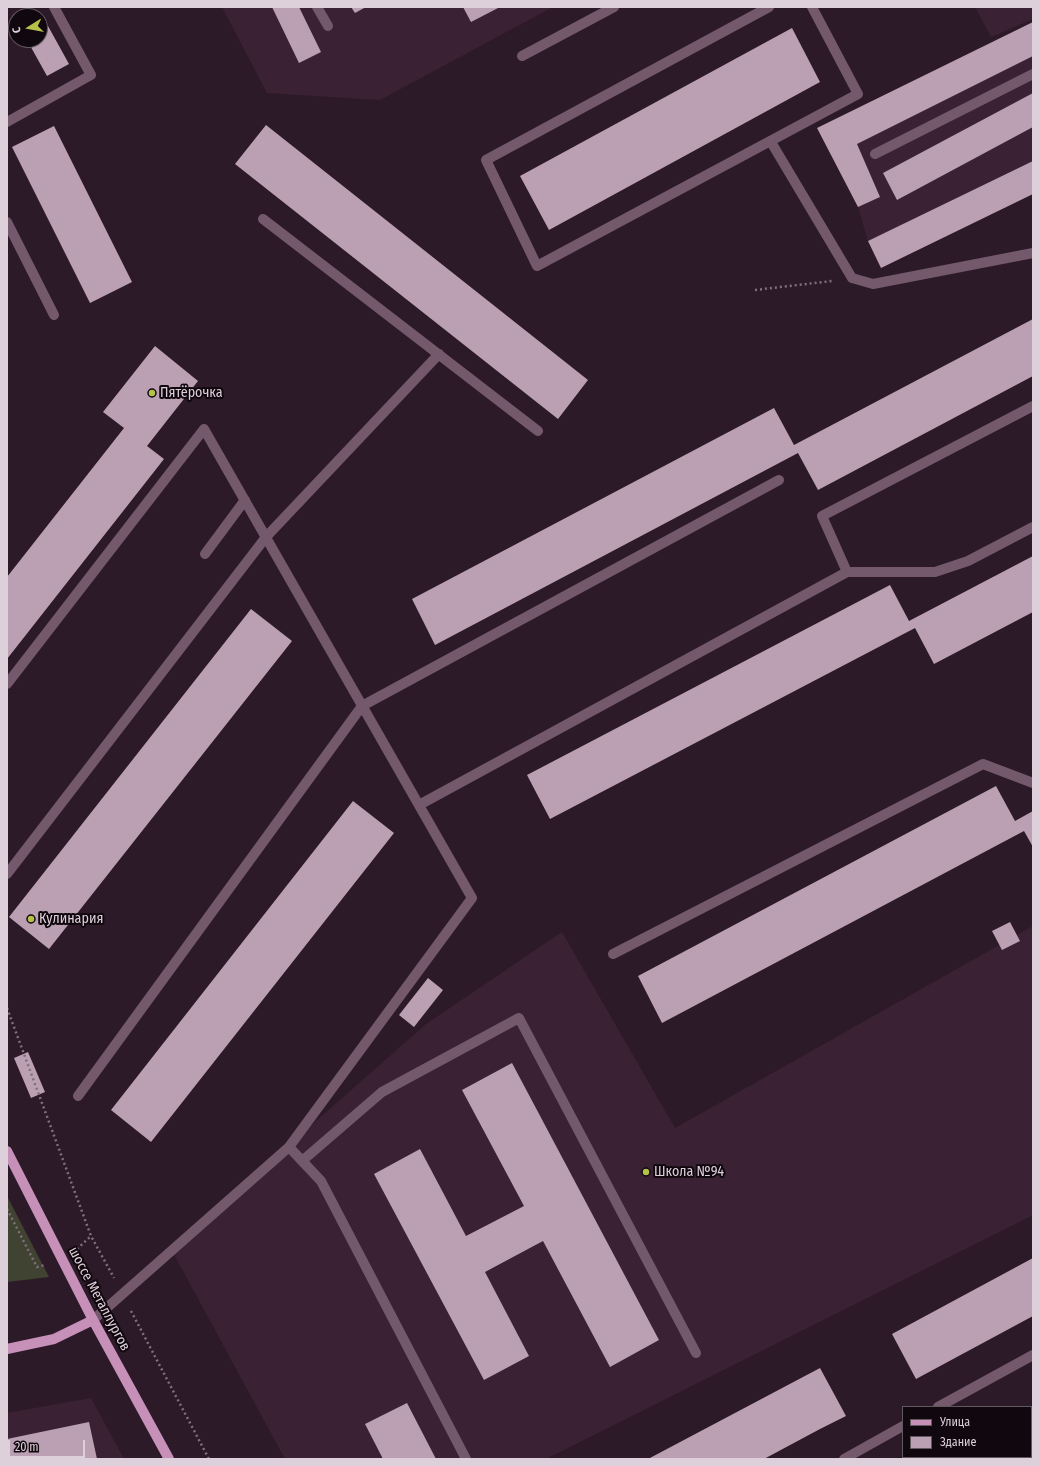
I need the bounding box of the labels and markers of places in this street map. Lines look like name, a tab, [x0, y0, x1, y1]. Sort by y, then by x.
place label: Пятёрочка	[160, 385, 223, 401]
marker: Пятёрочка	[147, 388, 157, 398]
place label: Кулинария	[39, 911, 103, 927]
marker: Кулинария	[26, 914, 36, 924]
place label: Школа №94	[654, 1164, 724, 1180]
marker: Школа №94	[641, 1167, 651, 1177]

